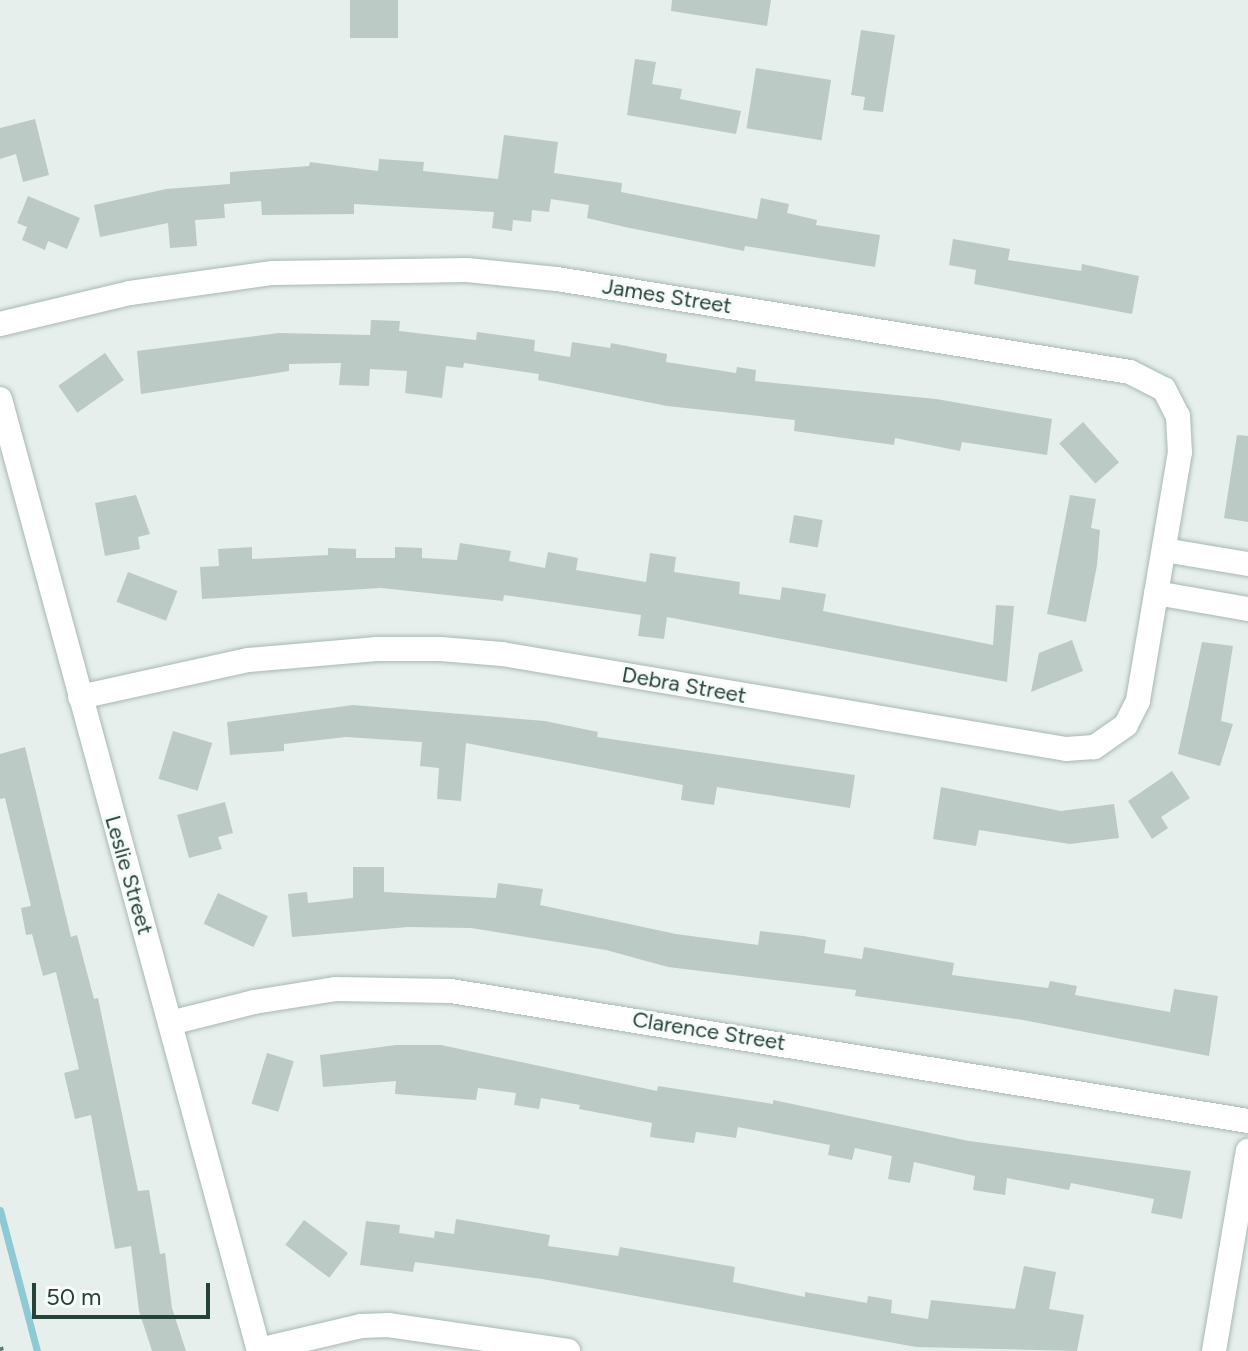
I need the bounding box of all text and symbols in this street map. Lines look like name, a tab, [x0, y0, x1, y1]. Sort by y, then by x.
street label: James Street	[600, 273, 734, 319]
street label: Debra Street	[620, 661, 748, 709]
street label: Leslie Street	[99, 812, 159, 938]
street label: Clarence Street	[631, 1006, 787, 1056]
scale bar	[36, 1267, 214, 1317]
text: 50 m	[46, 1282, 102, 1311]

